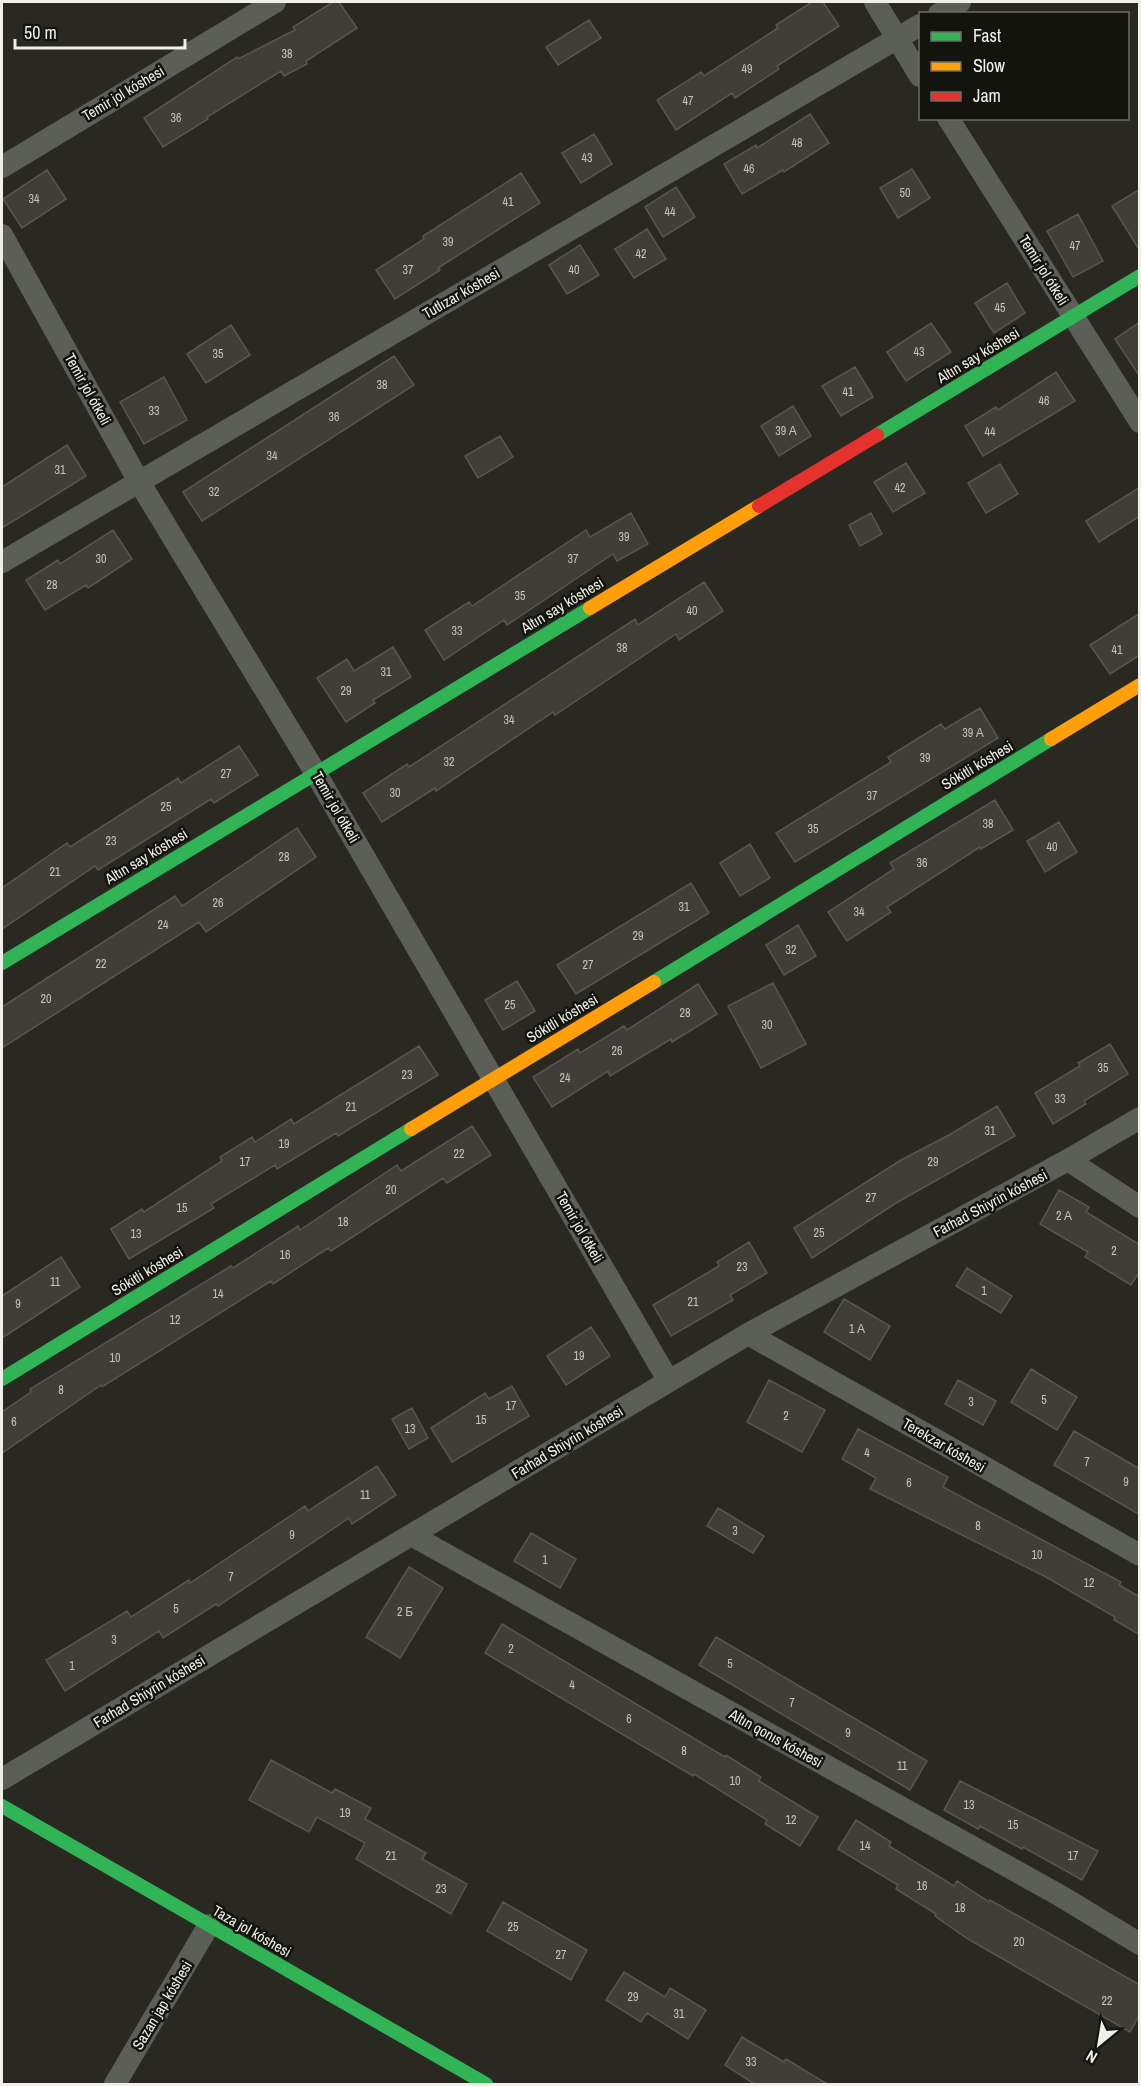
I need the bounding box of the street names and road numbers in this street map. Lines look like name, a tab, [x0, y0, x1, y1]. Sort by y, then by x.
street label: Temir jol kóshesi	[78, 60, 168, 126]
street label: Temir jol ótkeli	[1014, 231, 1074, 309]
street label: Tutlızar kóshesi	[419, 262, 503, 324]
street label: Altın say kóshesi	[932, 322, 1023, 388]
street label: Temir jol ótkeli	[60, 349, 116, 429]
street label: Altın say kóshesi	[516, 572, 607, 638]
street label: Sókitli kóshesi	[937, 735, 1017, 795]
street label: Temir jol ótkeli	[307, 767, 365, 847]
street label: Altın say kóshesi	[100, 823, 191, 889]
street label: Sókitli kóshesi	[522, 988, 602, 1048]
street label: Farhad Shiyrin kóshesi	[929, 1164, 1051, 1242]
street label: Temir jol ótkeli	[551, 1187, 609, 1267]
street label: Sókitli kóshesi	[107, 1241, 187, 1301]
street label: Farhad Shiyrin kóshesi	[507, 1400, 627, 1484]
street label: Terekzar kóshesi	[898, 1413, 990, 1477]
street label: Farhad Shiyrin kóshesi	[89, 1649, 209, 1733]
street label: Altın qonıs kóshesi	[725, 1703, 827, 1772]
street label: Taza jol kóshesi	[209, 1900, 295, 1962]
street label: Sazan jap kóshesi	[127, 1957, 197, 2053]

